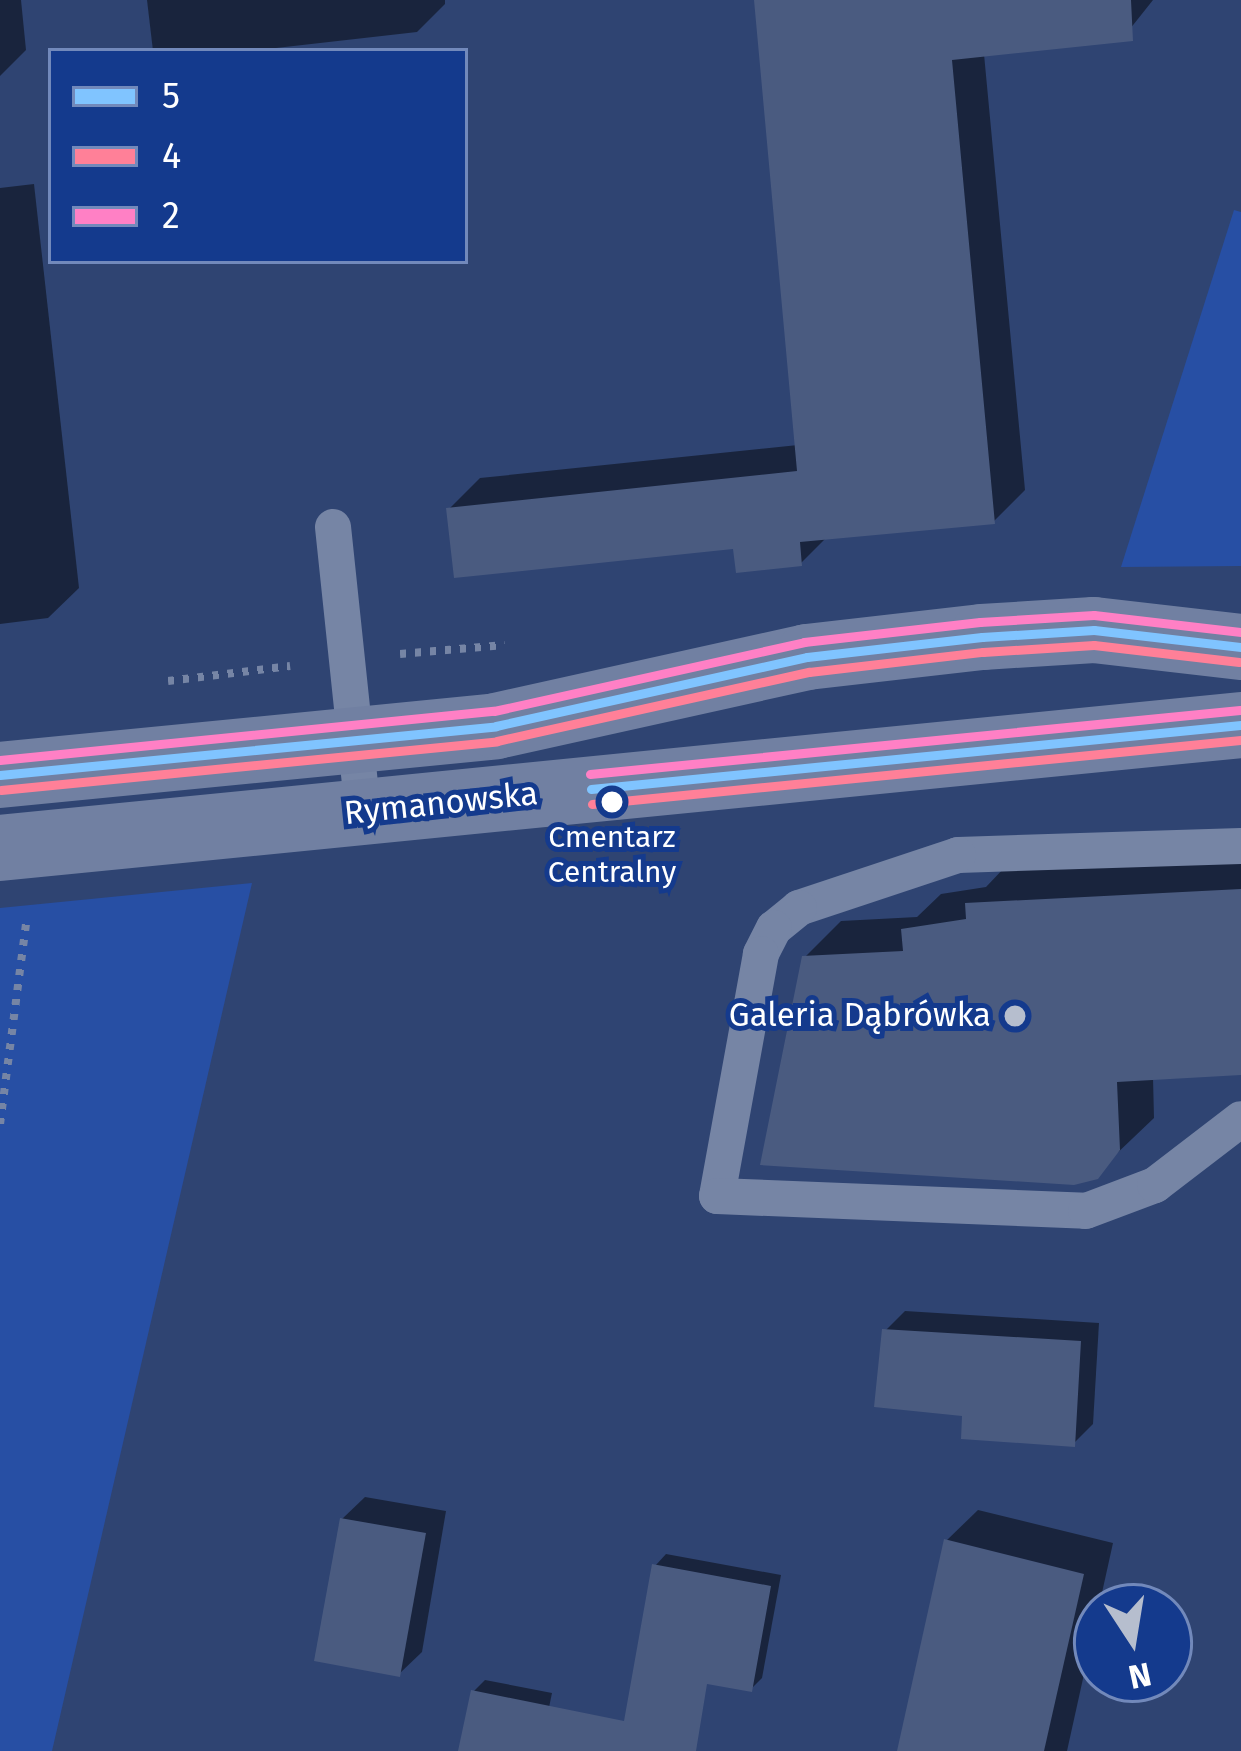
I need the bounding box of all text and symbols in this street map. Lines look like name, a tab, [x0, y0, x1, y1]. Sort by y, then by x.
legend	[48, 48, 468, 264]
text: 5	[162, 74, 180, 118]
text: 4	[162, 134, 181, 178]
text: 2	[162, 194, 180, 238]
street label: Rymanowska	[342, 774, 540, 834]
marker: Cmentarz Centralny	[601, 791, 623, 813]
place label: Cmentarz Centralny	[548, 819, 676, 890]
place label: Galeria Dąbrówka	[729, 996, 991, 1036]
marker: Galeria Dąbrówka	[1002, 1003, 1028, 1029]
north arrow	[1073, 1583, 1193, 1703]
text: N	[1125, 1653, 1155, 1697]

